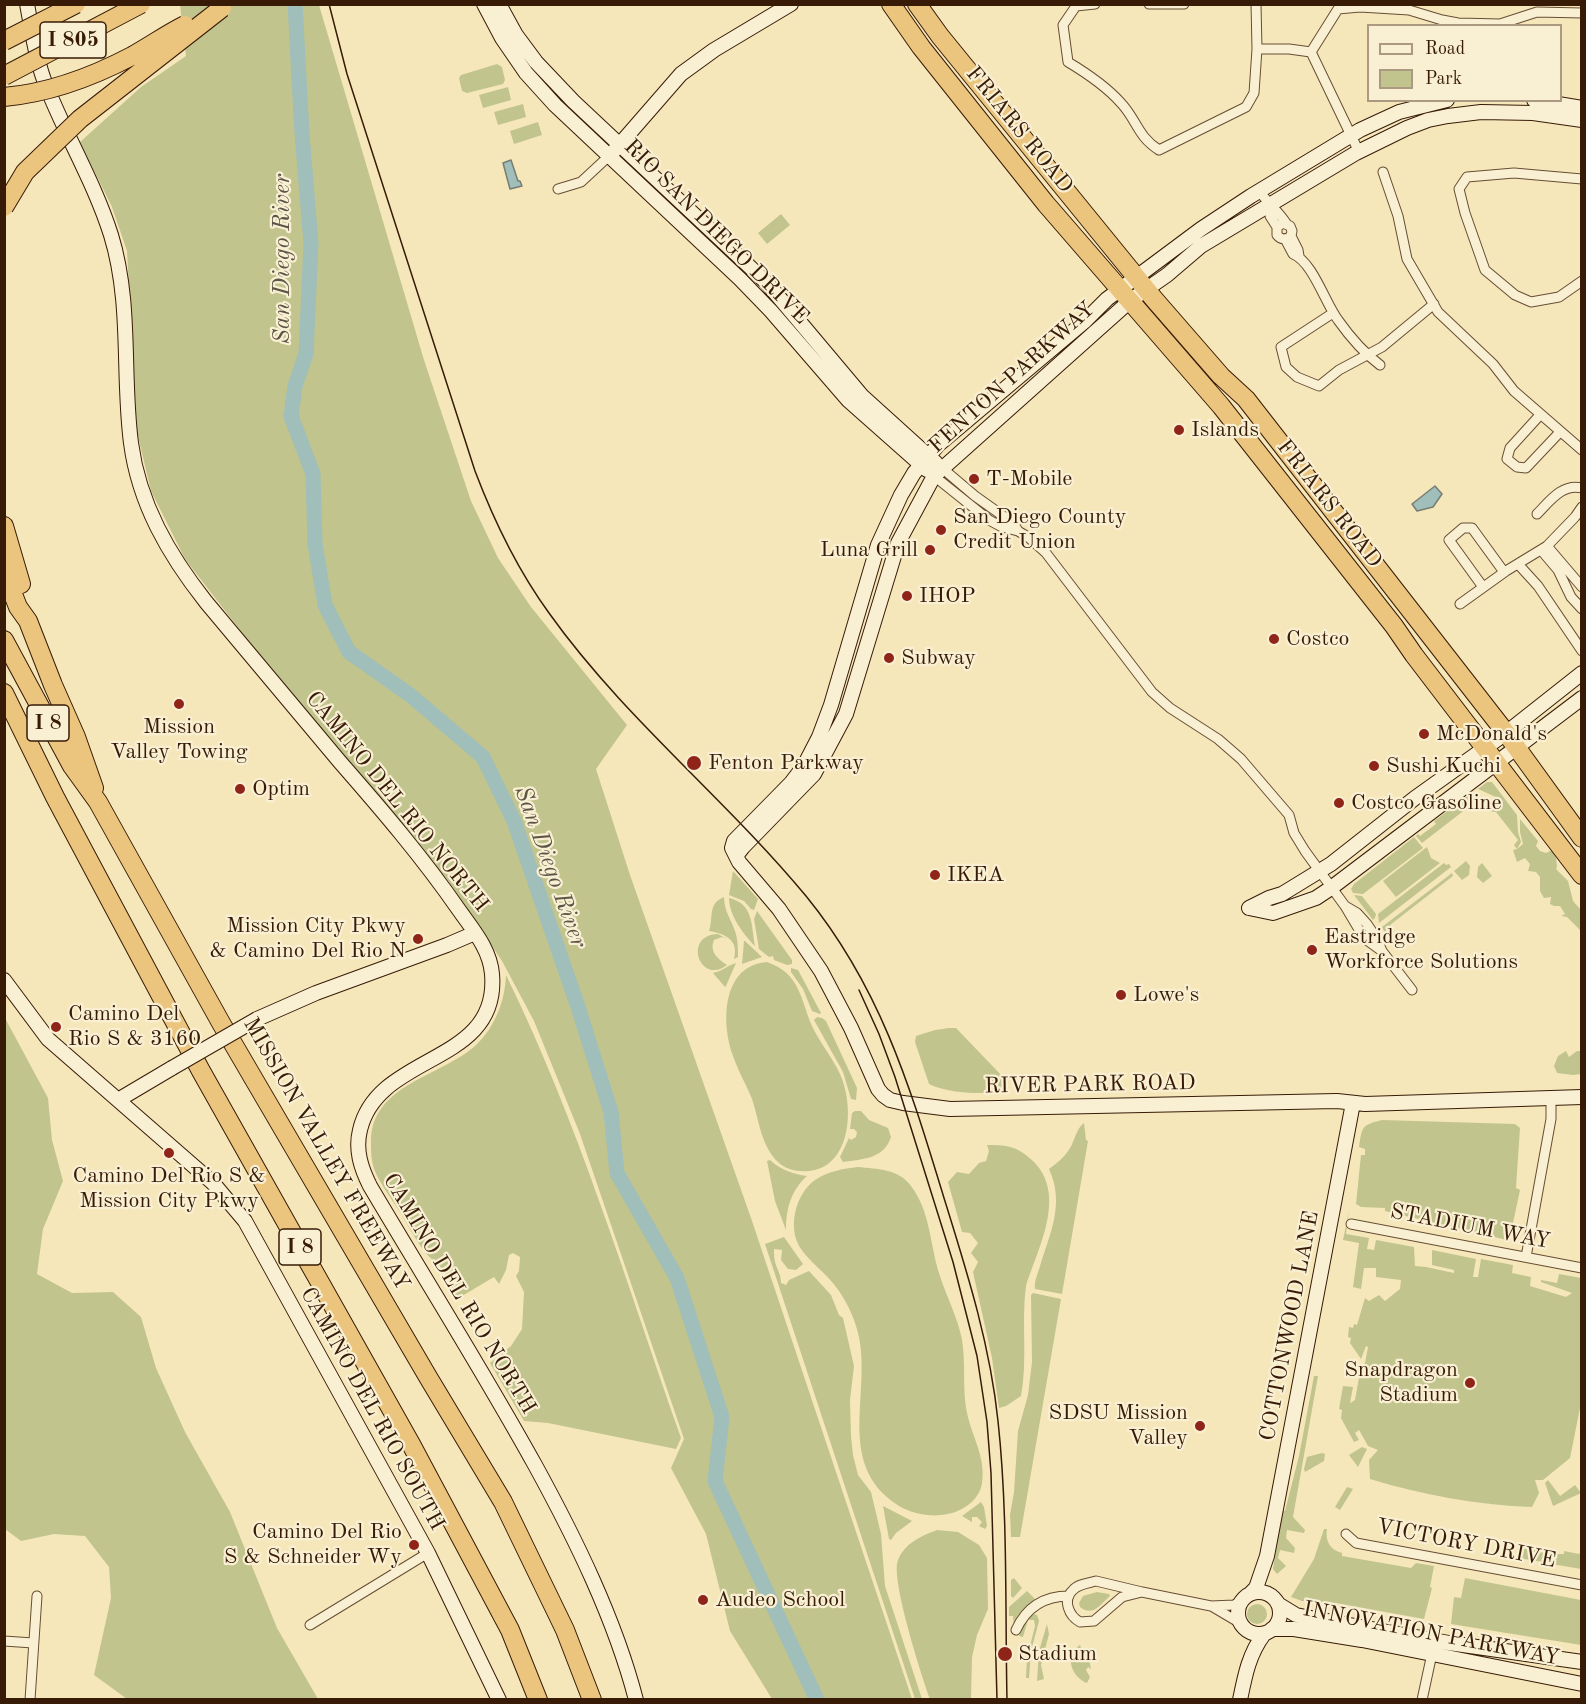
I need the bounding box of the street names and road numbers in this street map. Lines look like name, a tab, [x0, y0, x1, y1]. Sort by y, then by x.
road number: I 805	[40, 22, 106, 58]
street label: FRIARS ROAD	[960, 61, 1078, 199]
street label: RIO SAN DIEGO DRIVE	[618, 134, 814, 330]
street label: FENTON PARKWAY	[924, 296, 1100, 460]
street label: FRIARS ROAD	[1271, 435, 1387, 573]
street label: CAMINO DEL RIO NORTH	[300, 686, 494, 918]
road number: I 8	[27, 705, 69, 741]
street label: MISSION VALLEY FREEWAY	[237, 1013, 415, 1295]
street label: RIVER PARK ROAD	[984, 1070, 1196, 1100]
street label: CAMINO DEL RIO NORTH	[377, 1169, 541, 1419]
street label: STADIUM WAY	[1388, 1199, 1552, 1255]
street label: COTTONWOOD LANE	[1255, 1209, 1325, 1443]
road number: I 8	[279, 1229, 321, 1265]
street label: CAMINO DEL RIO SOUTH	[294, 1283, 450, 1535]
street label: VICTORY DRIVE	[1374, 1514, 1558, 1574]
street label: INNOVATION PARKWAY	[1300, 1596, 1562, 1672]

